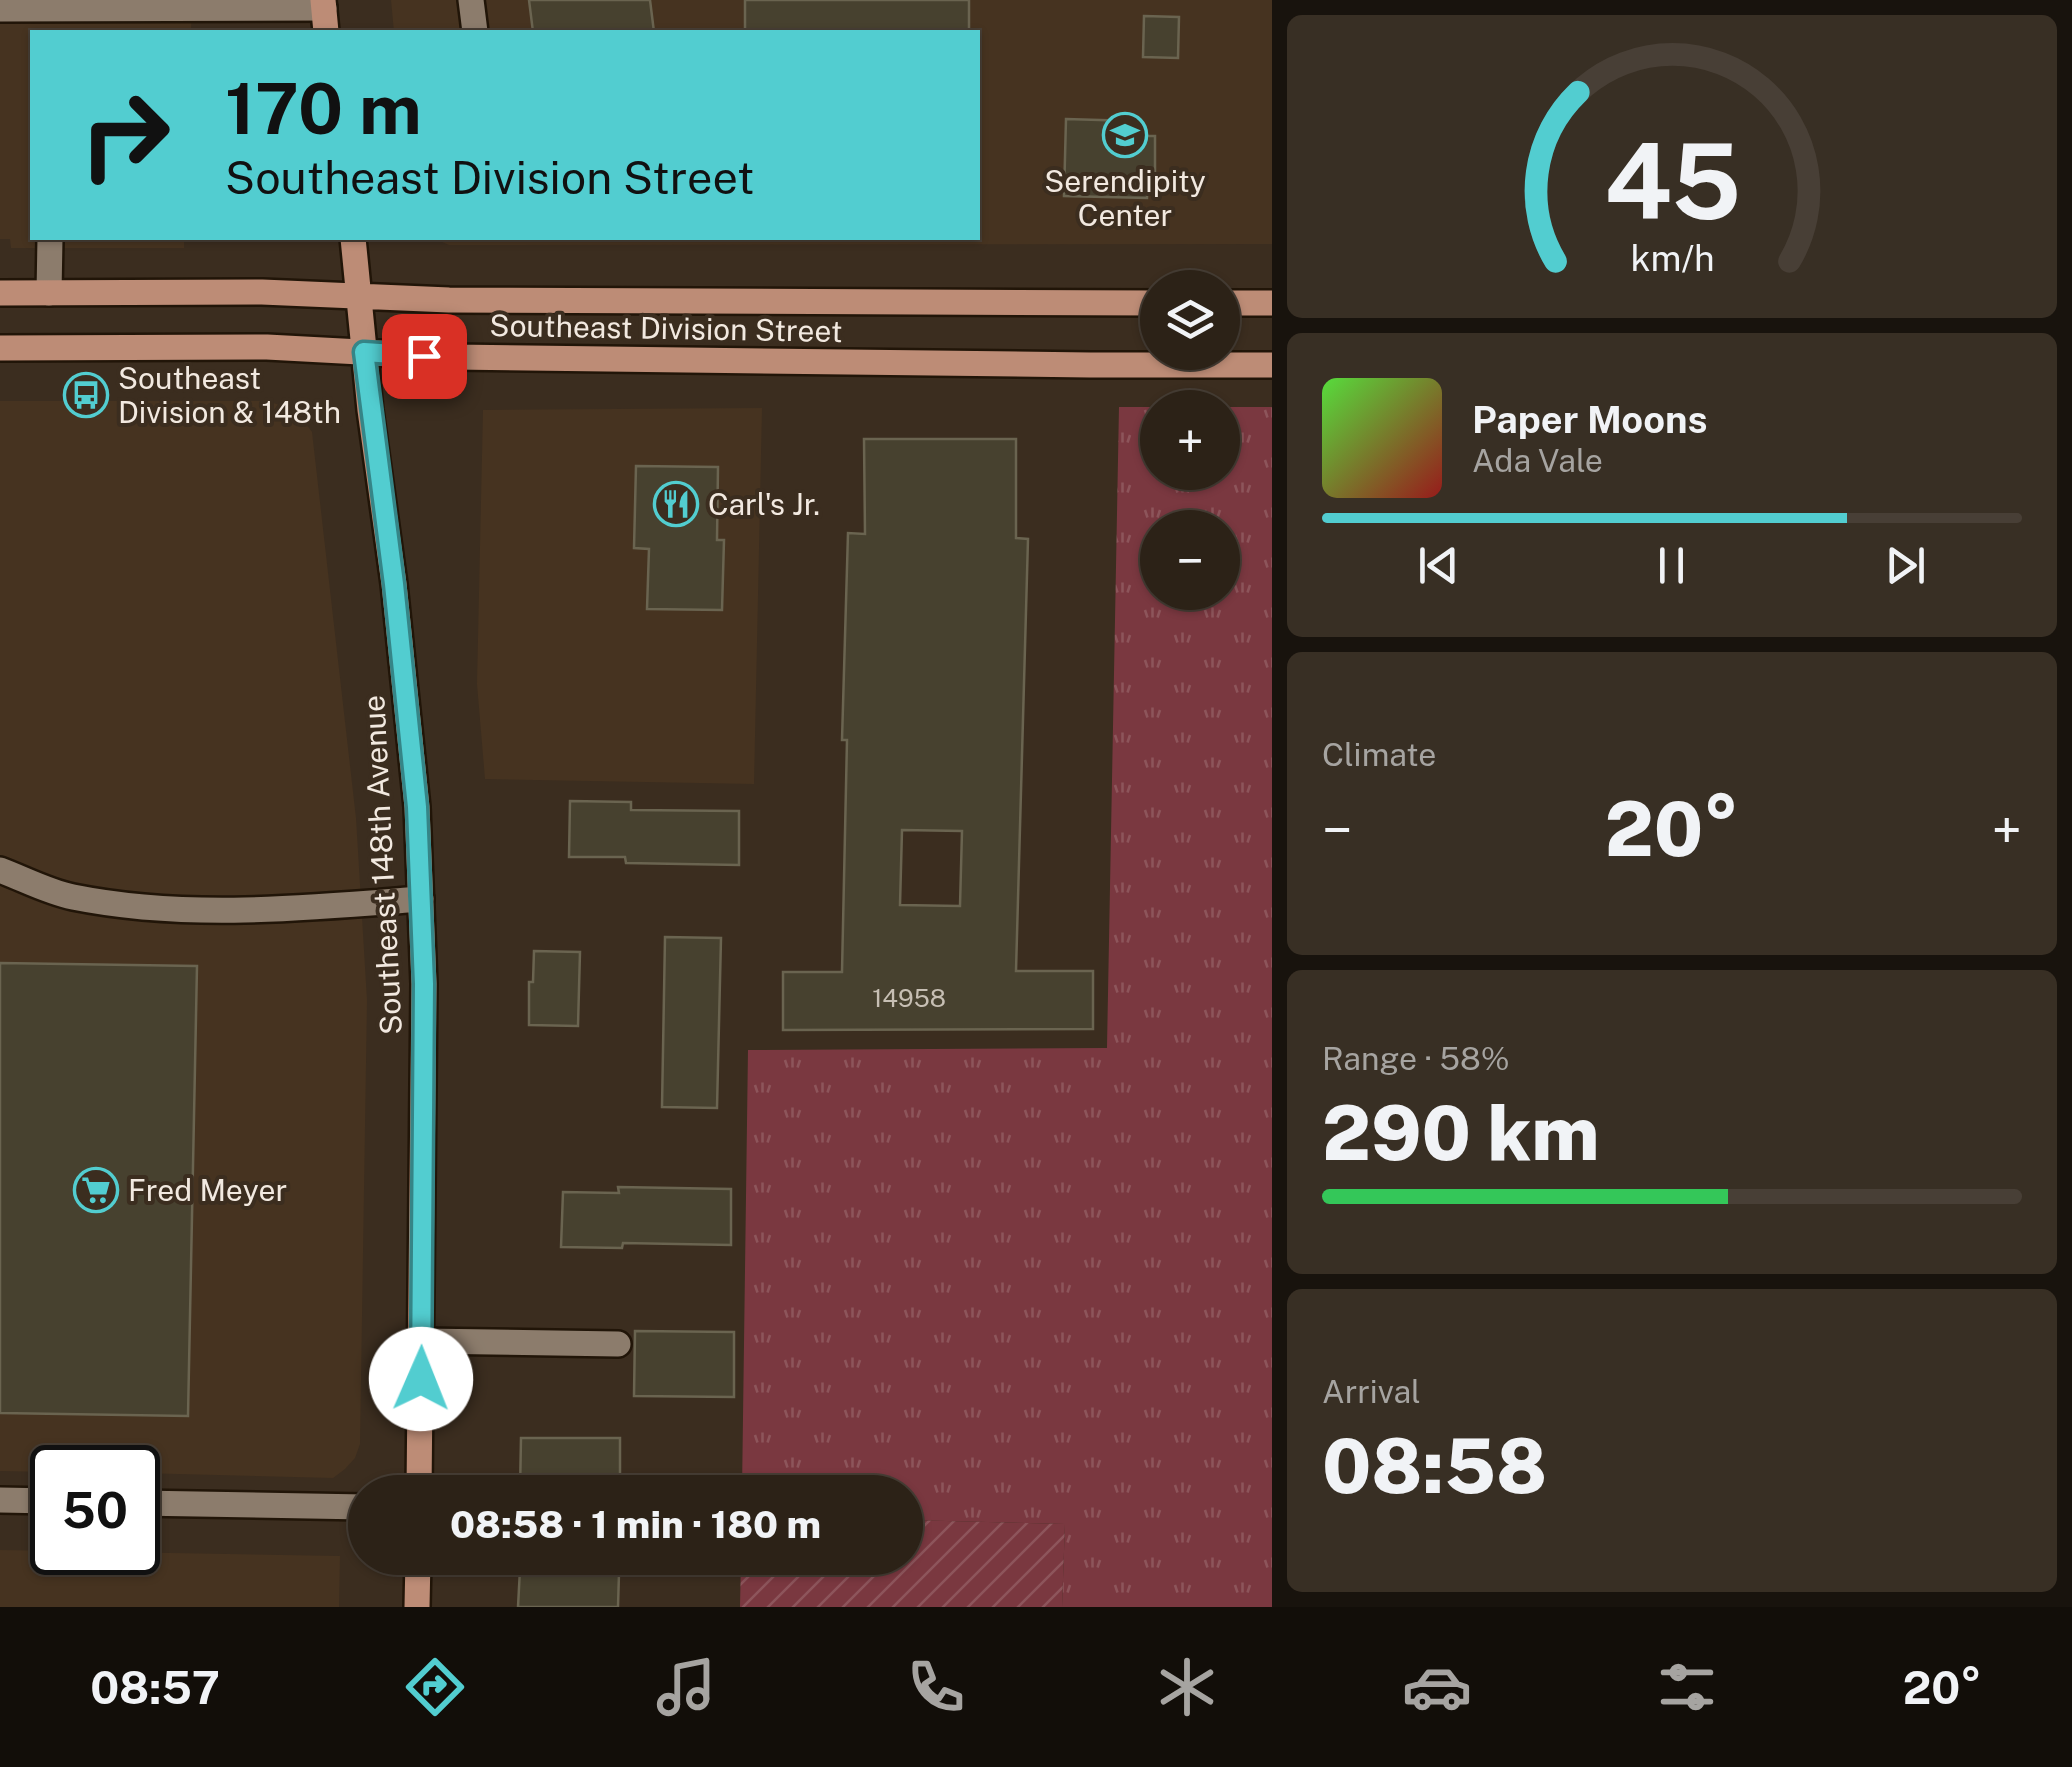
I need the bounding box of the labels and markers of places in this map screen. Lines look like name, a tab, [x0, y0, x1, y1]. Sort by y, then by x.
school or university icon: Serendipity Center	[1102, 112, 1148, 158]
place label: Serendipity Center	[1044, 163, 1206, 233]
pin	[382, 314, 467, 399]
place label: Southeast Division & 148th	[118, 360, 341, 430]
bus stop icon: Southeast Division & 148th	[63, 372, 109, 418]
restaurant icon: Carl's Jr.	[653, 481, 699, 527]
place label: Carl's Jr.	[708, 486, 820, 522]
supermarket icon: Fred Meyer	[73, 1167, 119, 1213]
place label: Fred Meyer	[128, 1172, 287, 1208]

